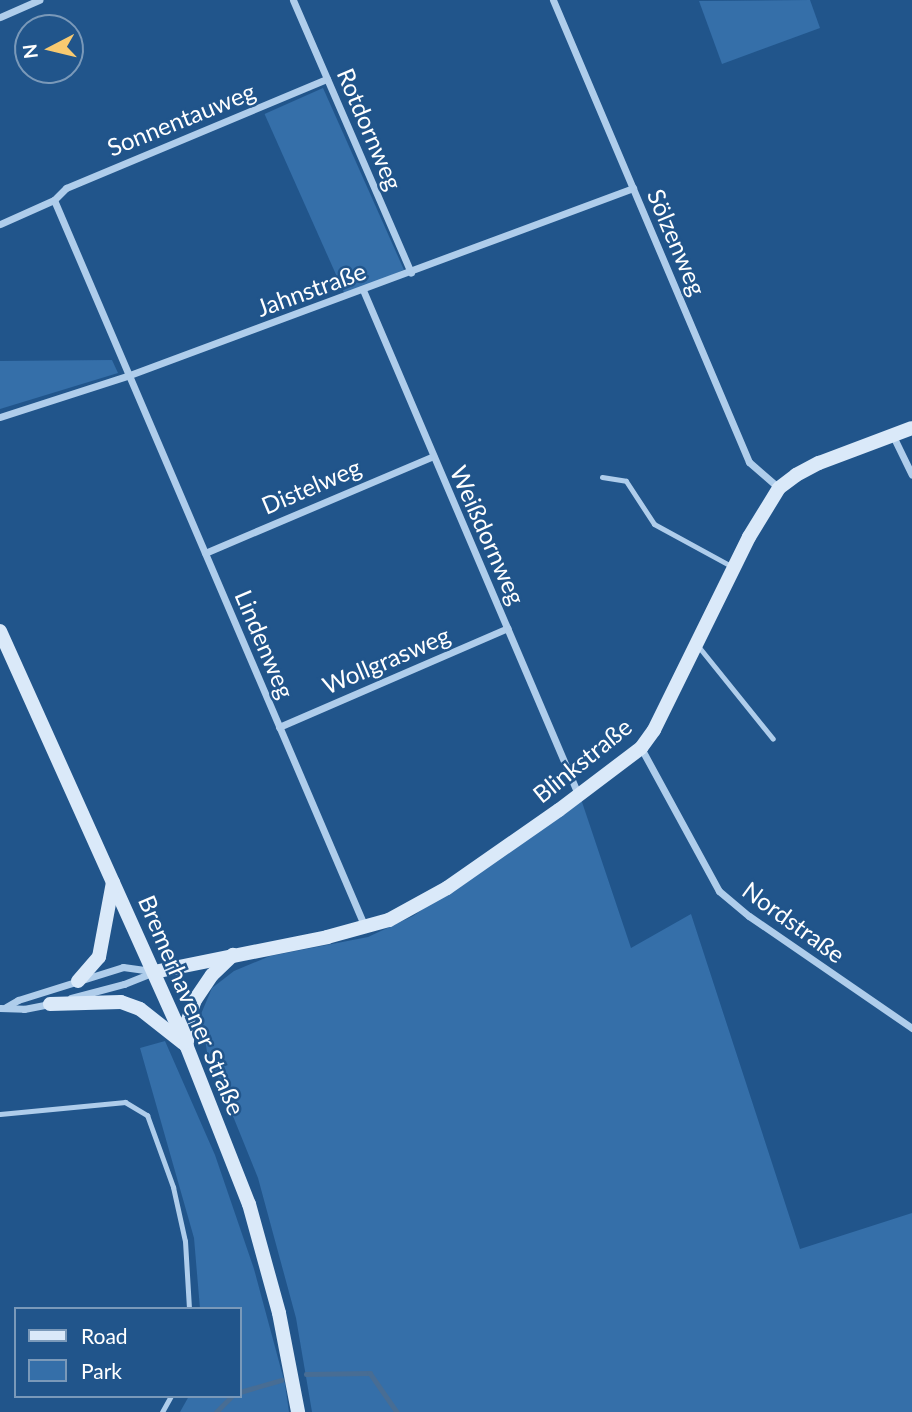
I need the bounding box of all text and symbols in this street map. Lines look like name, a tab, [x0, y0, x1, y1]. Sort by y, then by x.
north arrow	[14, 14, 84, 84]
text: N	[17, 43, 42, 60]
street label: Rotdornweg	[332, 64, 408, 194]
street label: Sonnentauweg	[103, 76, 259, 162]
street label: Sölzenweg	[642, 185, 712, 299]
street label: Jahnstraße	[252, 256, 370, 322]
street label: Distelweg	[257, 452, 365, 520]
street label: Weißdornweg	[445, 461, 531, 609]
street label: Lindenweg	[229, 586, 301, 702]
street label: Wollgrasweg	[318, 620, 454, 700]
street label: Blinkstraße	[527, 712, 637, 808]
street label: Nordstraße	[737, 875, 851, 969]
street label: Bremerhavener Straße	[133, 891, 251, 1119]
legend	[14, 1307, 242, 1398]
text: Road	[81, 1323, 128, 1348]
text: Park	[81, 1358, 122, 1383]

